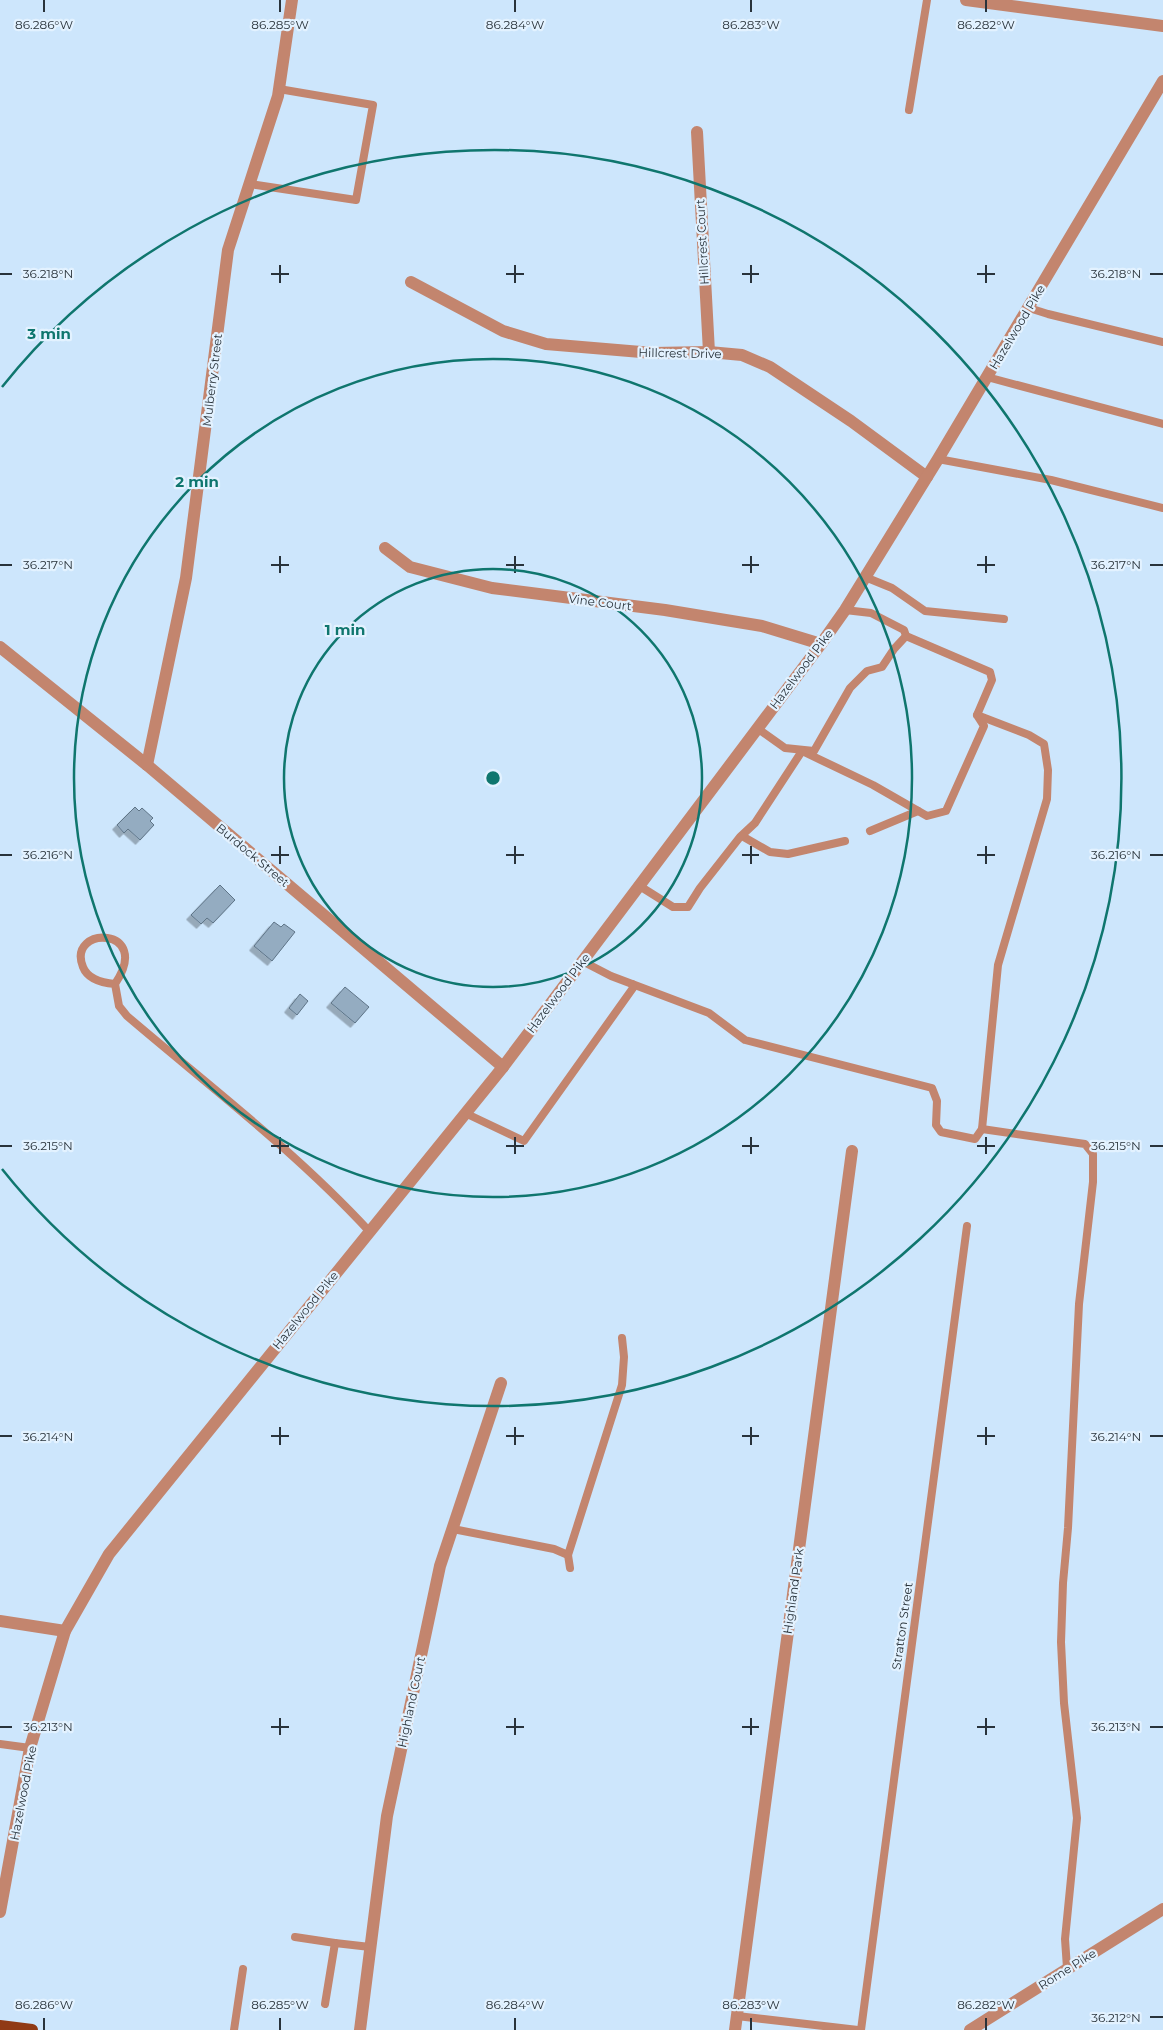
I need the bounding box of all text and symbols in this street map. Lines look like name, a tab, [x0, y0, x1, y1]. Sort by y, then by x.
text: 86.286°W	[15, 17, 73, 32]
text: 86.285°W	[251, 17, 309, 32]
text: 86.284°W	[486, 17, 544, 32]
text: 86.283°W	[722, 17, 780, 32]
text: 86.282°W	[957, 17, 1015, 32]
street label: Hillcrest Court	[692, 199, 712, 285]
text: 36.218°N	[23, 266, 73, 281]
text: 36.218°N	[1091, 266, 1141, 281]
street label: Hazelwood Pike	[986, 282, 1048, 372]
text: 3 min	[26, 324, 71, 343]
street label: Mulberry Street	[199, 333, 225, 427]
street label: Hillcrest Drive	[638, 345, 722, 361]
text: 2 min	[175, 472, 219, 491]
text: 36.217°N	[23, 557, 73, 572]
text: 36.217°N	[1091, 557, 1141, 572]
street label: Vine Court	[568, 591, 633, 613]
text: 1 min	[325, 620, 365, 639]
street label: Hazelwood Pike	[766, 626, 836, 712]
centre of rings	[484, 769, 502, 787]
street label: Burdock Street	[213, 820, 293, 890]
text: 36.216°N	[23, 847, 73, 862]
text: 36.216°N	[1091, 847, 1141, 862]
street label: Hazelwood Pike	[523, 950, 593, 1036]
text: 36.215°N	[23, 1138, 73, 1153]
text: 36.215°N	[1091, 1138, 1141, 1153]
street label: Hazelwood Pike	[269, 1268, 341, 1352]
text: 36.214°N	[23, 1429, 73, 1444]
text: 36.214°N	[1091, 1429, 1141, 1444]
street label: Highland Park	[780, 1546, 807, 1635]
street label: Stratton Street	[888, 1581, 916, 1671]
street label: Highland Court	[394, 1655, 428, 1749]
text: 36.213°N	[23, 1719, 73, 1734]
text: 36.213°N	[1091, 1719, 1141, 1734]
street label: Hazelwood Pike	[6, 1744, 40, 1842]
street label: Rome Pike	[1035, 1945, 1099, 1993]
text: 86.286°W	[15, 1997, 73, 2012]
text: 86.285°W	[251, 1997, 309, 2012]
text: 86.284°W	[486, 1997, 544, 2012]
text: 86.283°W	[722, 1997, 780, 2012]
text: 86.282°W	[957, 1997, 1015, 2012]
text: 36.212°N	[1091, 2010, 1141, 2025]

